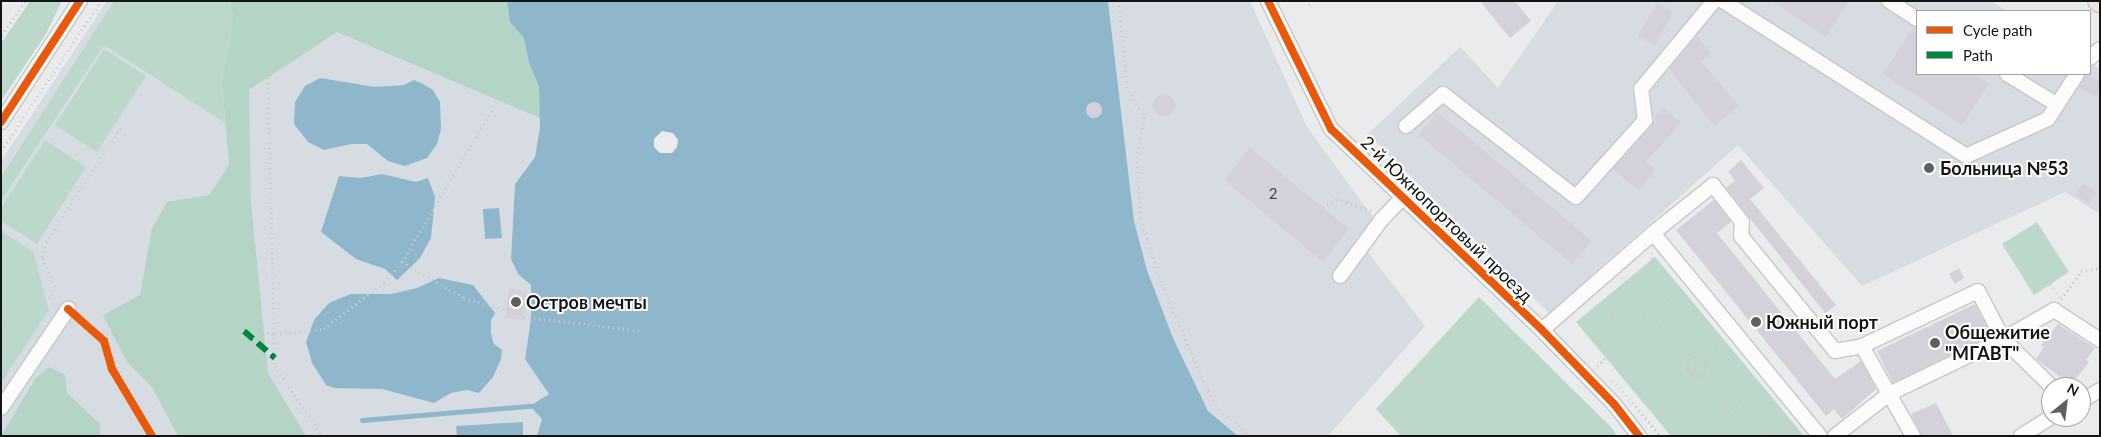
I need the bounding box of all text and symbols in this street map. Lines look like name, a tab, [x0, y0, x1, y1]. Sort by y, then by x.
legend	[1916, 10, 2091, 75]
text: Cycle path	[1963, 21, 2032, 39]
text: Path	[1963, 46, 1993, 64]
street label: 2-й Южнопортовый проезд	[1357, 131, 1537, 307]
place label: Больница №53	[1940, 157, 2068, 179]
marker: Больница №53	[1922, 161, 1936, 175]
house number: 2	[1269, 185, 1277, 203]
place label: Остров мечты	[526, 291, 647, 313]
marker: Остров мечты	[510, 296, 522, 308]
place label: Южный порт	[1766, 311, 1878, 333]
marker: Южный порт	[1750, 316, 1762, 328]
place label: Общежитие "МГАВТ"	[1945, 322, 2050, 364]
marker: Общежитие "МГАВТ"	[1929, 337, 1941, 349]
north arrow	[2041, 377, 2091, 427]
text: N	[2064, 379, 2082, 399]

